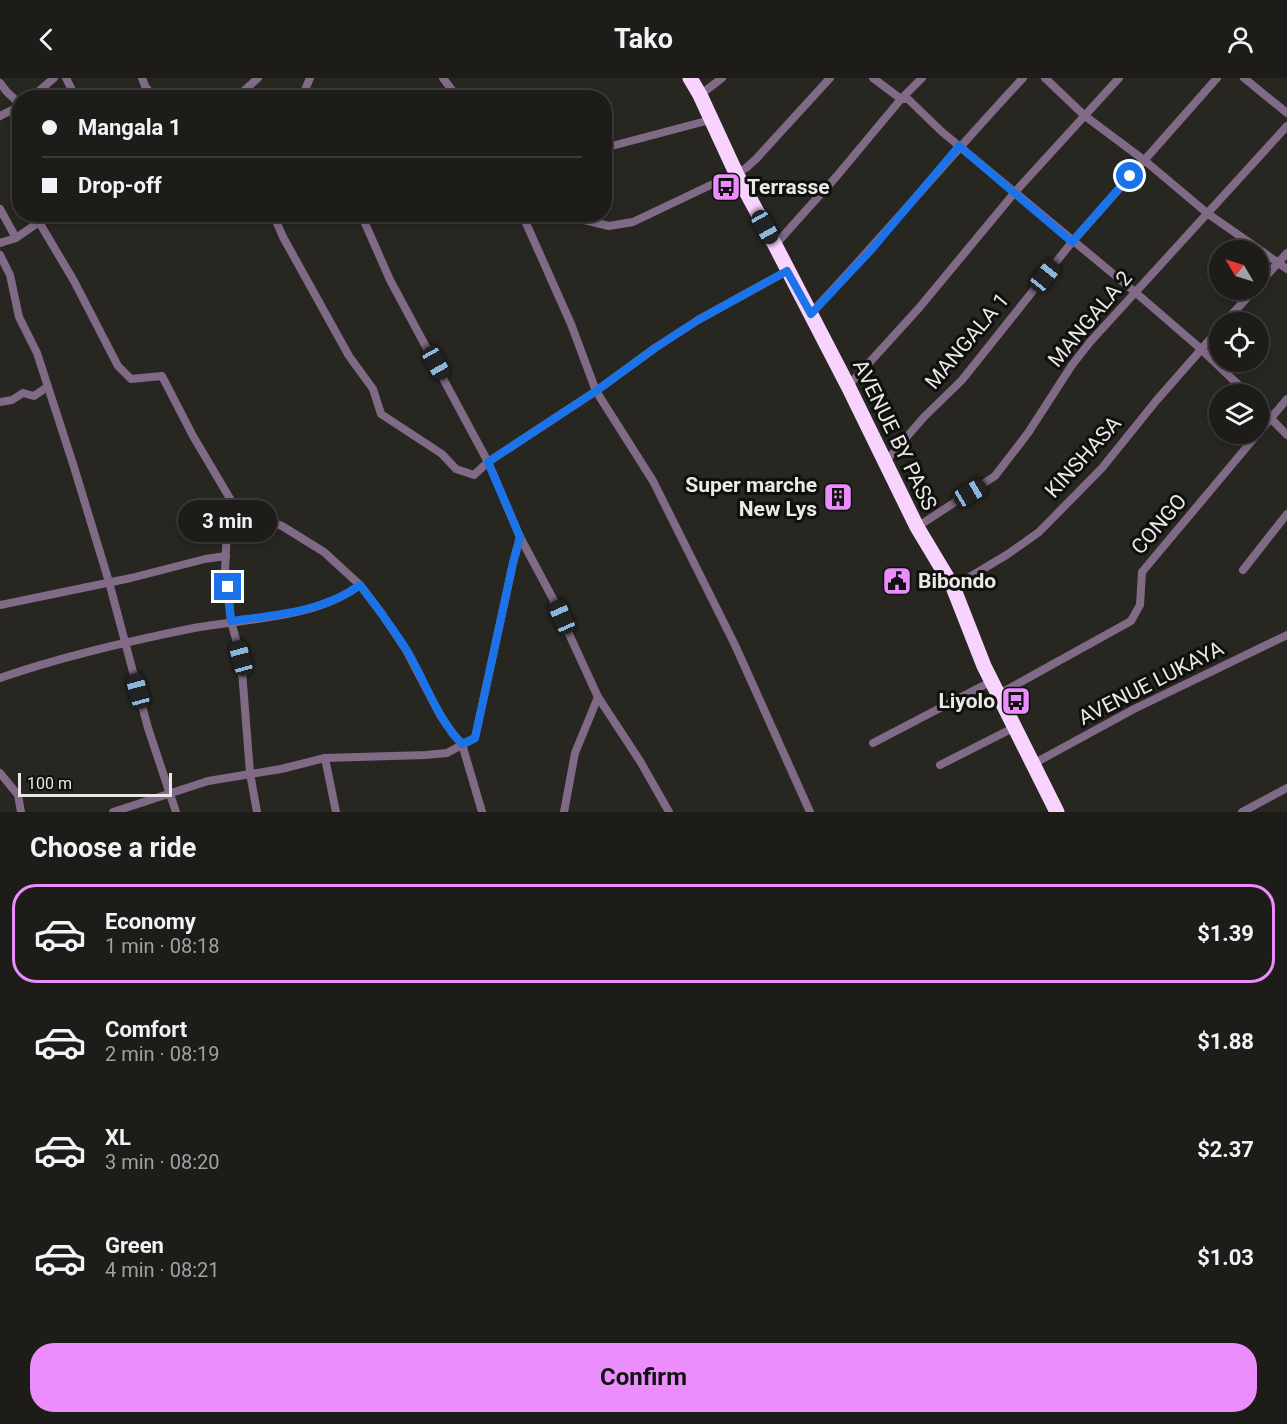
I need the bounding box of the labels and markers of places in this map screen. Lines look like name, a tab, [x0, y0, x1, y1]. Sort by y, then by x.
bus stop icon: Terrasse	[710, 171, 742, 203]
place label: Terrasse	[747, 175, 830, 199]
place label: Super marche New Lys	[685, 473, 817, 521]
building icon: Super marche New Lys	[822, 481, 854, 513]
public building icon: Bibondo	[881, 565, 913, 597]
place label: Bibondo	[918, 569, 996, 593]
bus stop icon: Liyolo	[1000, 685, 1032, 717]
place label: Liyolo	[938, 689, 995, 713]

